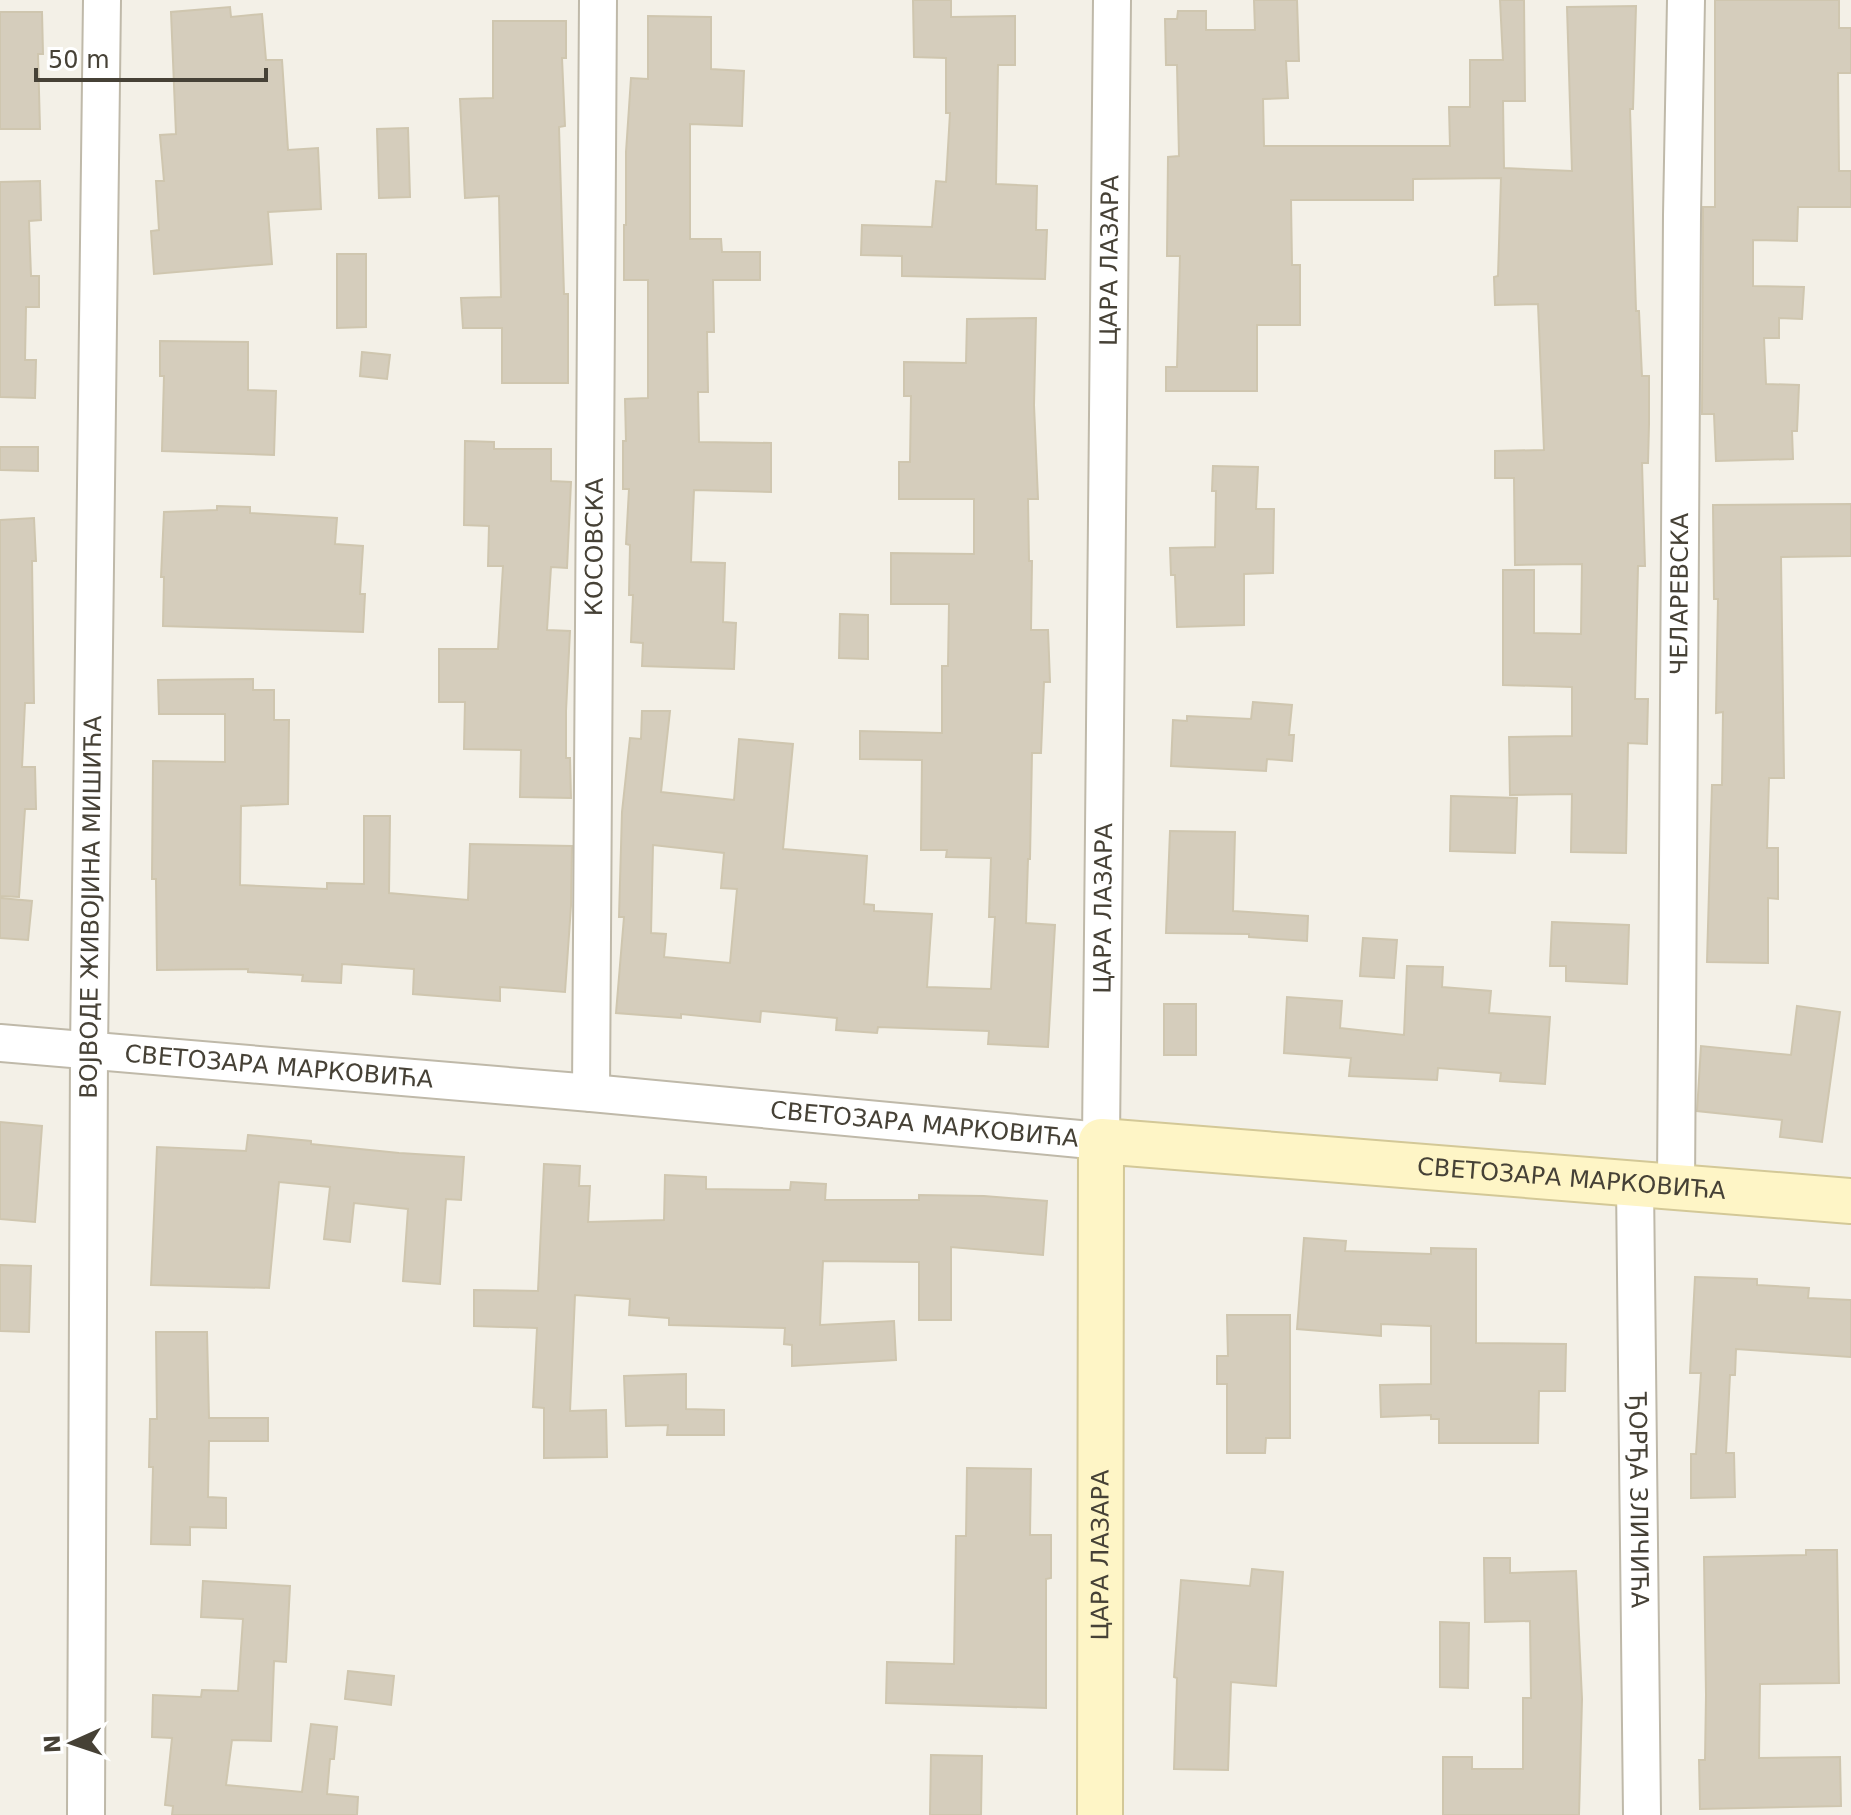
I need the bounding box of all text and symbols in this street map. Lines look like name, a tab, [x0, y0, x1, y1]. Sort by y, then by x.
scale bar	[36, 32, 266, 82]
text: 50 m	[48, 46, 110, 74]
street label: ЦАРА ЛАЗАРА	[1095, 174, 1124, 346]
street label: КОСОВСКА	[580, 477, 609, 616]
street label: ЧЕЛАРЕВСКА	[1665, 512, 1694, 675]
street label: ВОЈВОДЕ ЖИВОЈИНА МИШИЋА	[75, 715, 107, 1099]
street label: ЦАРА ЛАЗАРА	[1088, 822, 1118, 994]
street label: СВЕТОЗАРА МАРКОВИЋА	[124, 1040, 435, 1094]
street label: СВЕТОЗАРА МАРКОВИЋА	[769, 1096, 1080, 1153]
street label: СВЕТОЗАРА МАРКОВИЋА	[1416, 1152, 1728, 1205]
street label: ЂОРЂА ЗЛИЧИЋА	[1623, 1391, 1654, 1609]
street label: ЦАРА ЛАЗАРА	[1086, 1469, 1115, 1640]
north arrow	[32, 1703, 112, 1783]
text: N	[40, 1734, 65, 1754]

